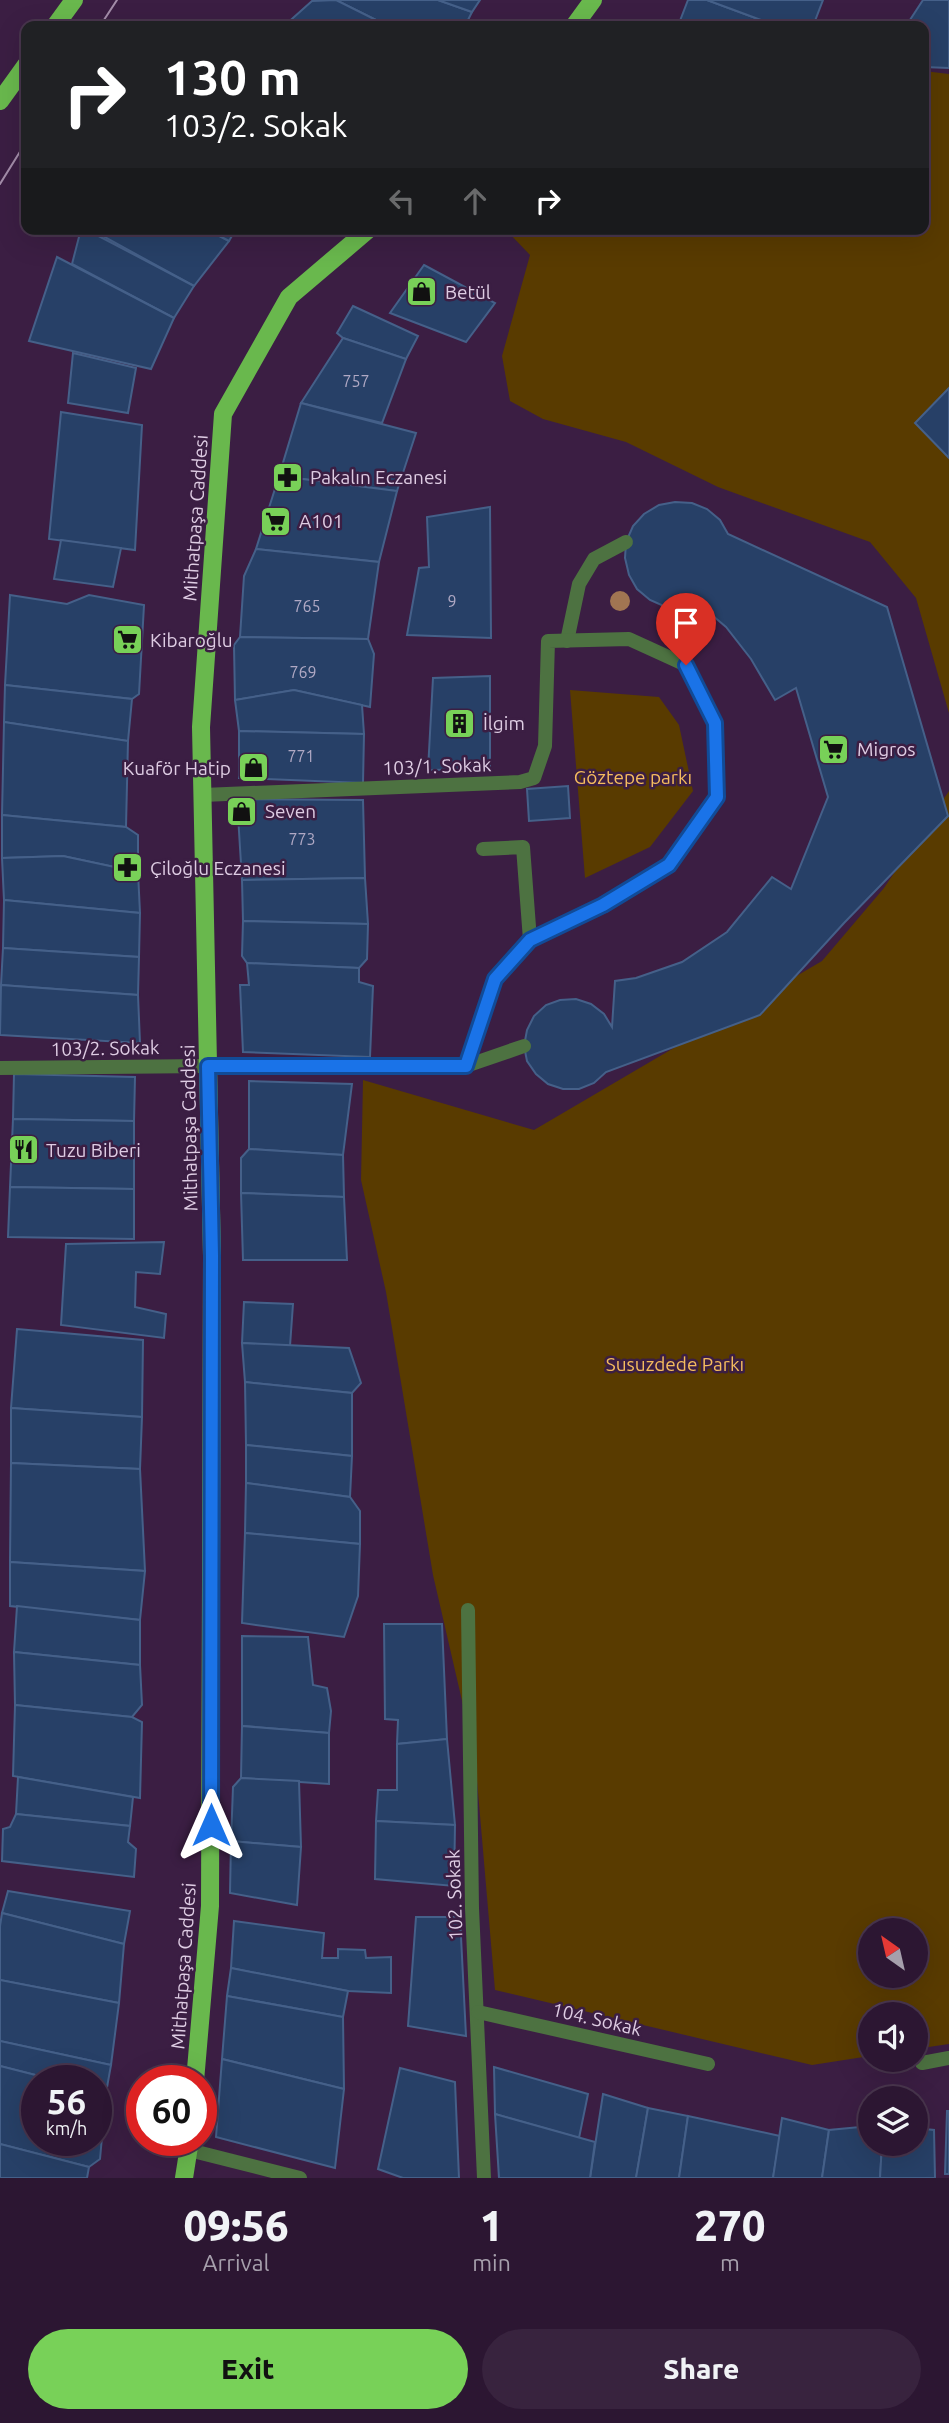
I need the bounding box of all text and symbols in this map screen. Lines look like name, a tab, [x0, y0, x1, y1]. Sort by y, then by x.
icon: right	[49, 49, 140, 140]
text: 130 m	[164, 49, 301, 104]
text: 103/2. Sokak	[164, 107, 347, 143]
icon: left	[383, 182, 421, 220]
icon: ahead	[456, 182, 494, 220]
icon: right	[529, 182, 567, 220]
shop icon: Betül	[405, 275, 439, 309]
place label: Betül	[445, 281, 491, 303]
house number: 757	[342, 372, 370, 390]
street label: Mithatpaşa Caddesi	[178, 434, 212, 602]
pharmacy icon: Pakalın Eczanesi	[270, 460, 304, 494]
place label: Pakalın Eczanesi	[310, 466, 447, 488]
supermarket icon: A101	[259, 504, 293, 538]
place label: A101	[299, 510, 344, 532]
house number: 9	[447, 592, 457, 610]
pin	[656, 593, 716, 665]
house number: 765	[293, 597, 321, 615]
icon: arrive	[667, 604, 705, 642]
supermarket icon: Kibaroğlu	[110, 623, 144, 657]
place label: Kibaroğlu	[150, 629, 233, 651]
house number: 769	[289, 663, 317, 681]
building icon: İlgim	[443, 706, 477, 740]
place label: İlgim	[483, 712, 525, 734]
supermarket icon: Migros	[817, 732, 851, 766]
place label: Migros	[857, 738, 916, 760]
house number: 771	[287, 747, 315, 765]
shop icon: Kuaför Hatip	[237, 751, 271, 785]
street label: 103/1. Sokak	[382, 753, 492, 779]
place label: Kuaför Hatip	[123, 757, 231, 779]
park label: Göztepe parkı	[574, 766, 692, 788]
shop icon: Seven	[225, 794, 259, 828]
place label: Seven	[265, 800, 316, 822]
house number: 773	[288, 830, 316, 848]
pharmacy icon: Çiloğlu Eczanesi	[110, 851, 144, 885]
place label: Çiloğlu Eczanesi	[150, 857, 286, 879]
street label: 103/2. Sokak	[50, 1036, 160, 1060]
street label: Mithatpaşa Caddesi	[177, 1044, 201, 1212]
restaurant icon: Tuzu Biberi	[6, 1133, 40, 1167]
place label: Tuzu Biberi	[46, 1139, 141, 1161]
park label: Susuzdede Parkı	[606, 1353, 744, 1375]
position arrow	[174, 1788, 248, 1862]
street label: 102. Sokak	[441, 1849, 467, 1941]
street label: Mithatpaşa Caddesi	[166, 1882, 200, 2050]
north arrow	[858, 1918, 928, 1988]
map controls	[858, 1918, 928, 2156]
street label: 104. Sokak	[550, 1998, 644, 2040]
button: sound	[858, 2002, 928, 2072]
speed limit sign: 60	[126, 2065, 217, 2156]
text: 56	[47, 2081, 86, 2121]
button: layers	[858, 2086, 928, 2156]
text: km/h	[46, 2118, 87, 2138]
text: 09:56	[184, 2202, 289, 2249]
text: 1	[480, 2202, 503, 2249]
text: 270	[694, 2202, 765, 2249]
text: Arrival	[203, 2250, 270, 2275]
text: min	[472, 2250, 511, 2275]
text: m	[720, 2250, 740, 2275]
button: Exit	[28, 2329, 468, 2409]
button: Share	[482, 2329, 921, 2409]

